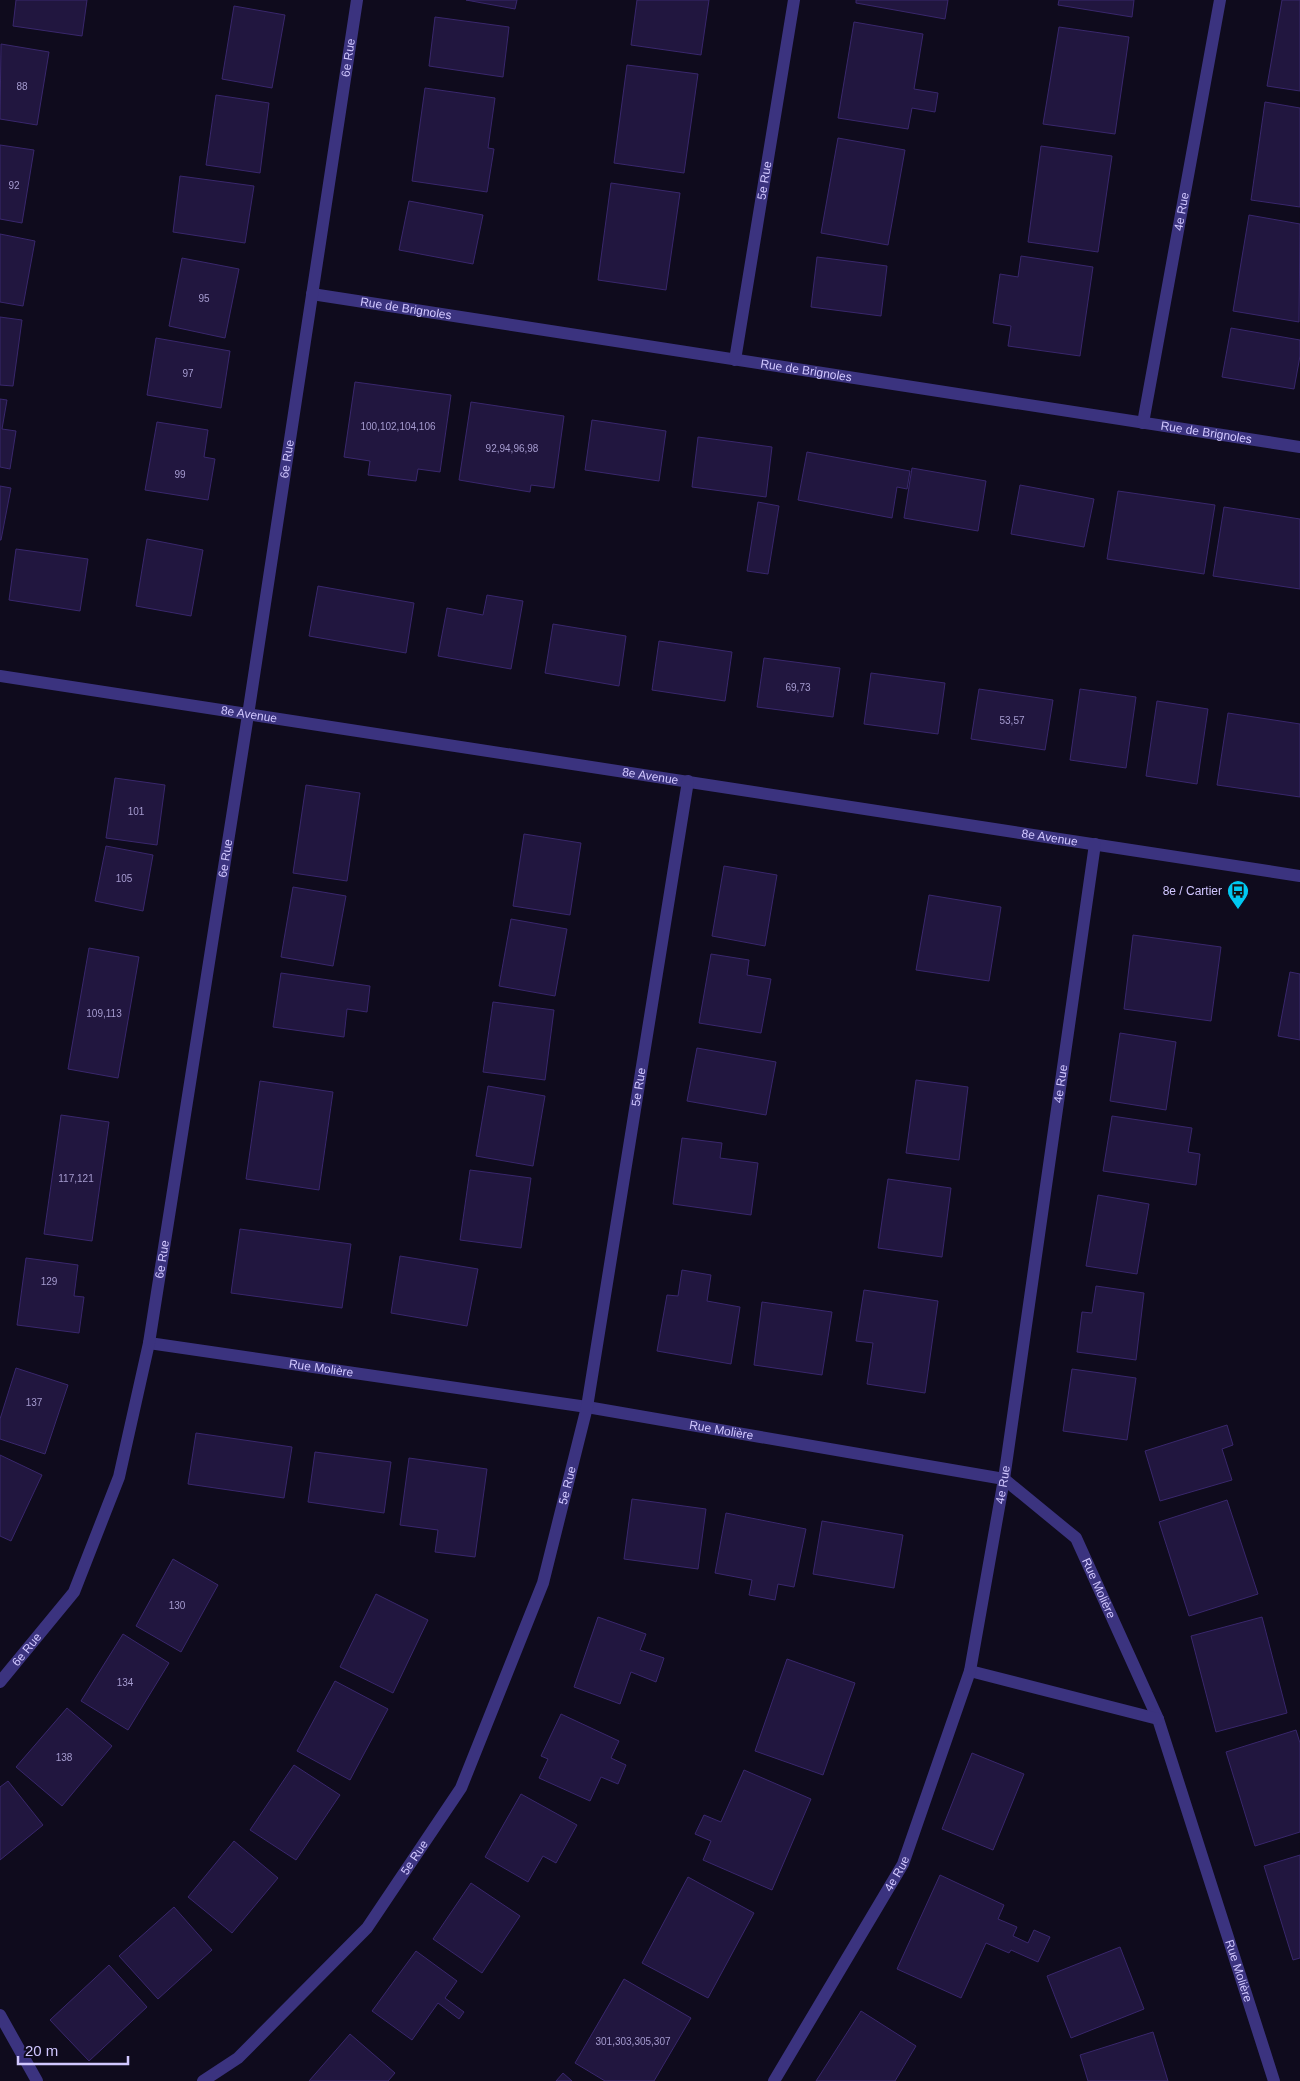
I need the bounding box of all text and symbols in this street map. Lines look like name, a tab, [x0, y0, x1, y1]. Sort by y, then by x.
street label: 6e Rue	[338, 37, 358, 78]
house number: 88	[16, 81, 28, 92]
street label: 5e Rue	[754, 160, 775, 201]
house number: 92	[8, 180, 20, 191]
street label: 4e Rue	[1171, 191, 1192, 232]
house number: 95	[198, 293, 210, 304]
street label: Rue de Brignoles	[359, 295, 453, 323]
street label: Rue de Brignoles	[759, 357, 853, 384]
house number: 97	[182, 368, 194, 379]
street label: Rue de Brignoles	[1160, 419, 1253, 446]
house number: 100,102,104,106	[360, 421, 436, 432]
street label: 6e Rue	[277, 439, 297, 479]
house number: 92,94,96,98	[486, 443, 539, 454]
house number: 99	[174, 469, 186, 480]
house number: 69,73	[785, 682, 811, 693]
street label: 8e Avenue	[220, 703, 278, 726]
house number: 53,57	[999, 715, 1025, 726]
street label: 8e Avenue	[621, 765, 680, 787]
house number: 101	[128, 806, 145, 817]
street label: 8e Avenue	[1021, 826, 1079, 849]
street label: 6e Rue	[215, 838, 235, 879]
house number: 105	[116, 873, 133, 884]
bus stop icon: 8e / Cartier	[1226, 879, 1250, 910]
place label: 8e / Cartier	[1163, 884, 1222, 898]
house number: 109,113	[86, 1008, 122, 1019]
street label: 4e Rue	[1051, 1063, 1070, 1104]
street label: 5e Rue	[629, 1066, 649, 1107]
house number: 117,121	[58, 1173, 94, 1184]
street label: 6e Rue	[152, 1239, 172, 1280]
house number: 129	[41, 1276, 58, 1287]
street label: Rue Molière	[288, 1357, 355, 1380]
house number: 137	[26, 1397, 43, 1408]
street label: Rue Molière	[688, 1418, 755, 1443]
street label: 4e Rue	[993, 1464, 1013, 1505]
street label: 5e Rue	[556, 1465, 579, 1506]
street label: Rue Molière	[1079, 1556, 1119, 1621]
house number: 130	[169, 1600, 186, 1611]
street label: 6e Rue	[9, 1630, 45, 1669]
house number: 134	[117, 1677, 134, 1688]
house number: 138	[56, 1752, 73, 1763]
street label: 5e Rue	[398, 1837, 431, 1877]
street label: 4e Rue	[881, 1854, 912, 1894]
street label: Rue Molière	[1222, 1938, 1255, 2004]
scale bar	[18, 2034, 128, 2066]
house number: 301,303,305,307	[595, 2036, 671, 2047]
text: 20 m	[25, 2042, 58, 2059]

